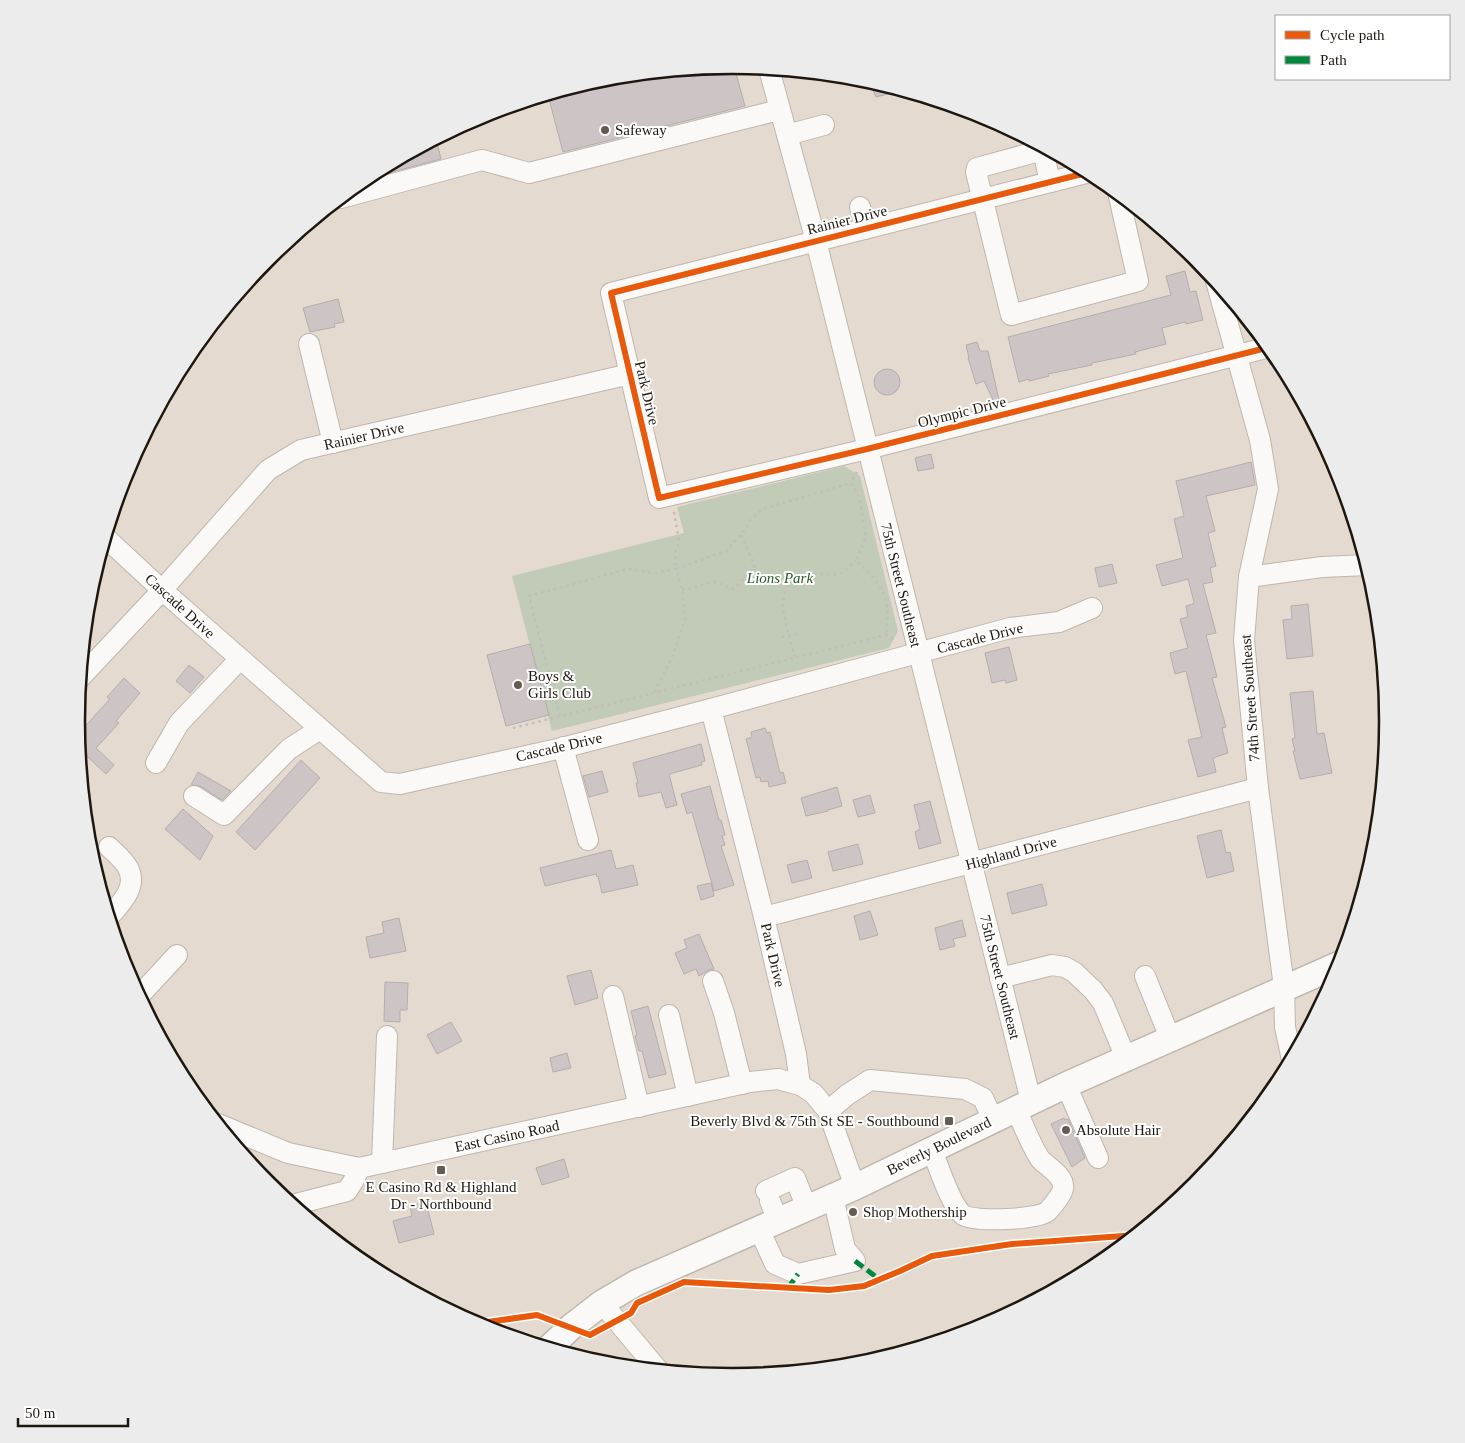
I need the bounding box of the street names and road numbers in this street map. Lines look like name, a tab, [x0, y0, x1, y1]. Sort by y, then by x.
street label: Rainier Drive	[805, 202, 889, 238]
street label: Park Drive	[632, 359, 662, 427]
street label: Olympic Drive	[916, 393, 1008, 431]
street label: Rainier Drive	[322, 419, 406, 453]
street label: 75th Street Southeast	[878, 521, 924, 650]
street label: Cascade Drive	[142, 571, 218, 642]
street label: Cascade Drive	[935, 620, 1025, 656]
street label: 74th Street Southeast	[1238, 633, 1262, 762]
street label: Cascade Drive	[514, 729, 604, 765]
street label: Highland Drive	[964, 833, 1059, 873]
street label: 75th Street Southeast	[977, 913, 1023, 1042]
street label: Park Drive	[758, 921, 788, 989]
street label: Beverly Boulevard	[884, 1114, 994, 1178]
street label: East Casino Road	[453, 1117, 561, 1155]

